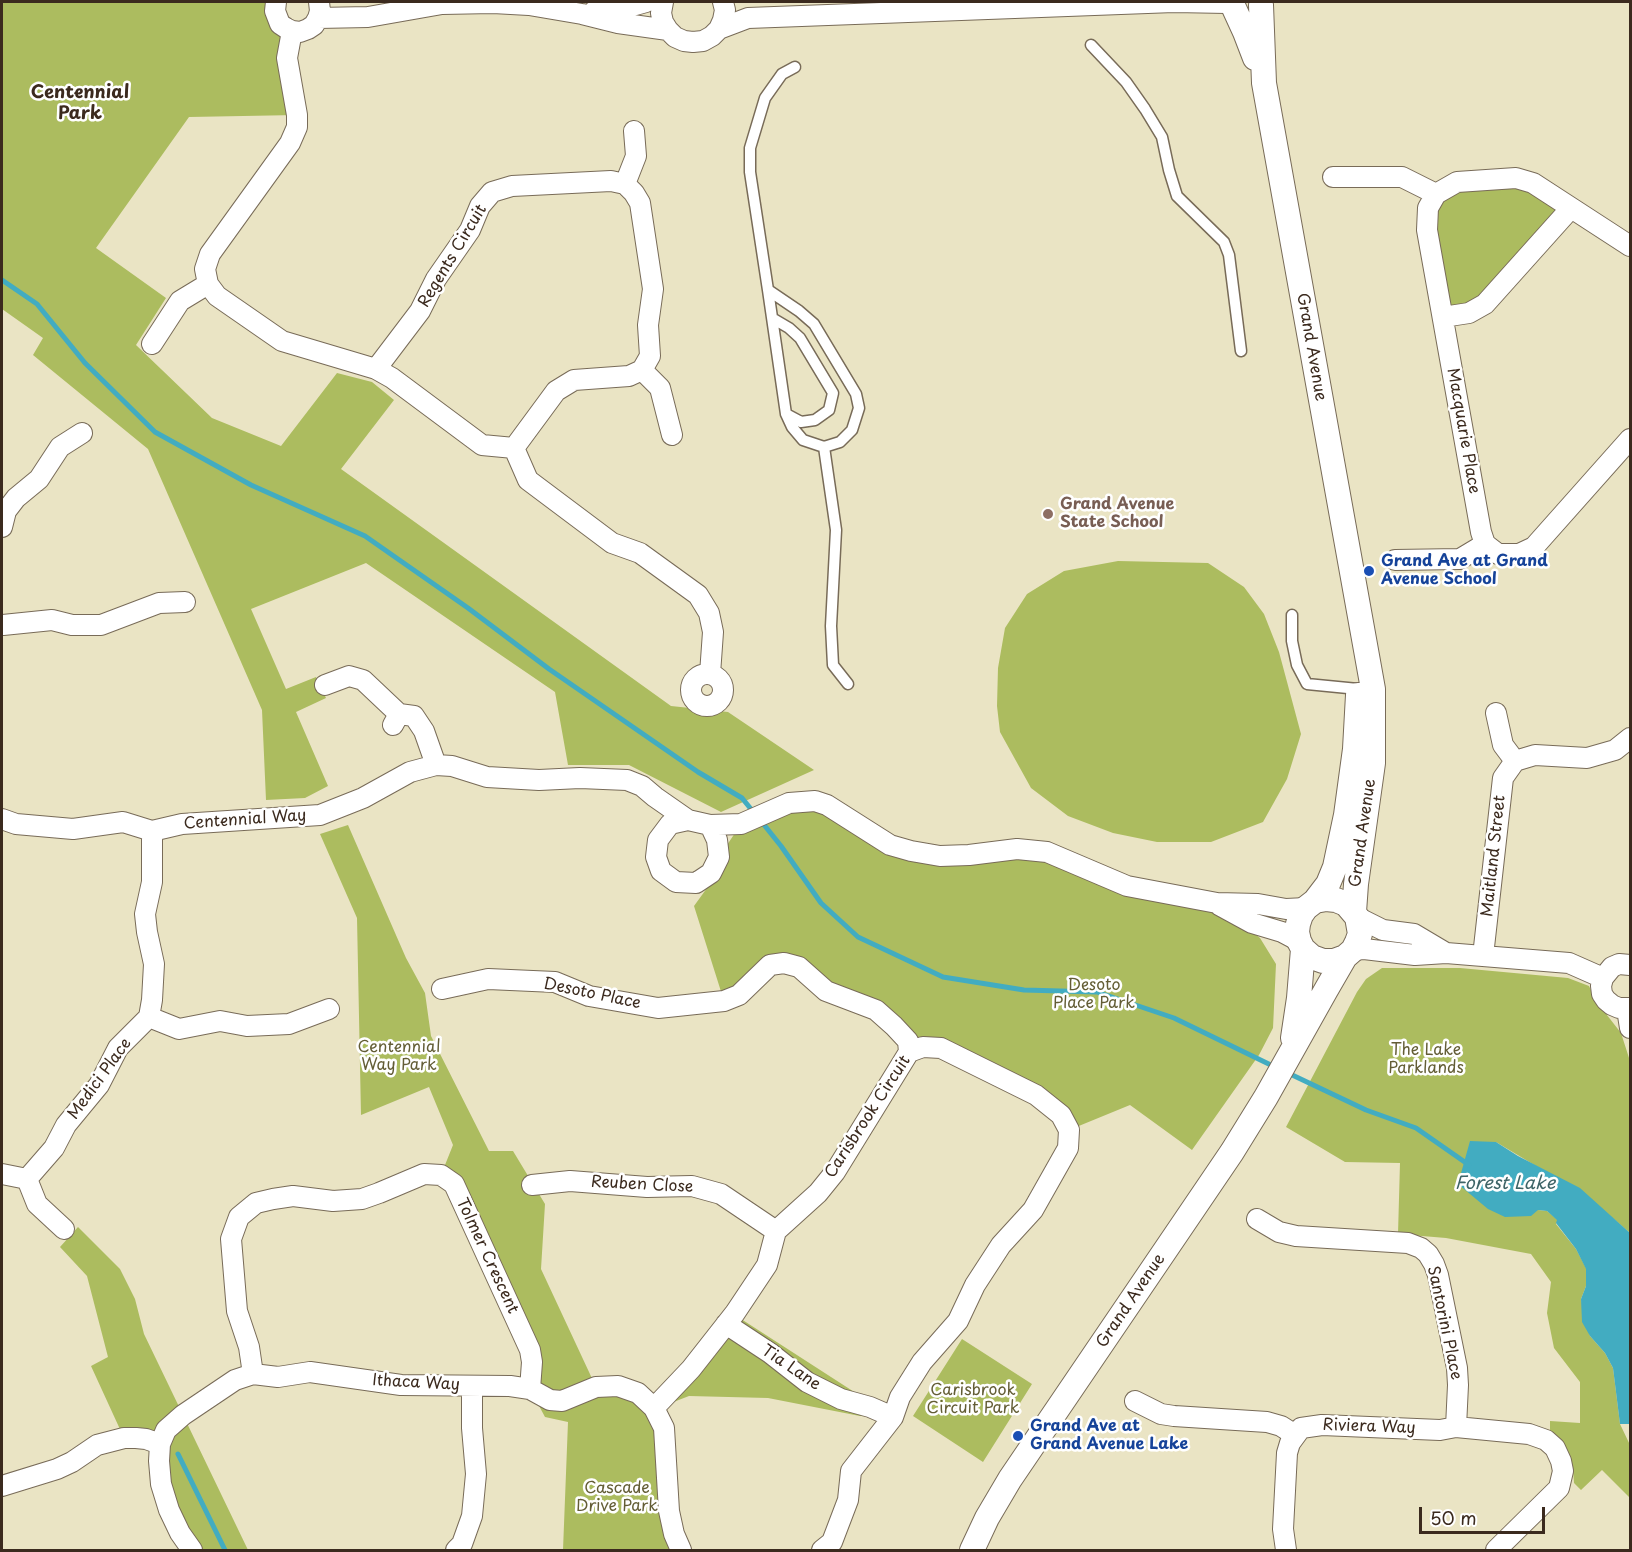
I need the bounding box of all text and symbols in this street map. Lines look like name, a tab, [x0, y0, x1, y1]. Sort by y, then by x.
district label: Centennial Park	[31, 82, 129, 124]
street label: Regents Circuit	[415, 201, 491, 311]
street label: Grand Avenue	[1292, 292, 1330, 402]
street label: Macquarie Place	[1442, 367, 1484, 495]
place label: Grand Avenue State School	[1060, 495, 1174, 533]
marker: Grand Avenue State School	[1041, 507, 1055, 521]
place label: Grand Ave at Grand Avenue School	[1381, 552, 1548, 590]
marker: Grand Ave at Grand Avenue School	[1362, 564, 1376, 578]
street label: Grand Avenue	[1346, 778, 1380, 888]
street label: Maitland Street	[1478, 794, 1510, 918]
street label: Centennial Way	[183, 806, 307, 834]
street label: Desoto Place	[541, 974, 643, 1014]
park label: Desoto Place Park	[1053, 976, 1135, 1014]
street label: Medici Place	[64, 1035, 136, 1123]
park label: Centennial Way Park	[357, 1038, 441, 1076]
park label: The Lake Parklands	[1388, 1041, 1464, 1079]
street label: Carisbrook Circuit	[821, 1052, 915, 1182]
street label: Reuben Close	[590, 1173, 694, 1197]
water label: Forest Lake	[1455, 1173, 1555, 1195]
street label: Tolmer Crescent	[452, 1195, 522, 1317]
street label: Grand Avenue	[1093, 1250, 1169, 1352]
street label: Santorini Place	[1423, 1264, 1465, 1382]
street label: Tia Lane	[758, 1341, 824, 1395]
street label: Ithaca Way	[372, 1371, 460, 1395]
park label: Carisbrook Circuit Park	[927, 1381, 1019, 1419]
street label: Riviera Way	[1322, 1416, 1416, 1438]
place label: Grand Ave at Grand Avenue Lake	[1030, 1417, 1188, 1455]
marker: Grand Ave at Grand Avenue Lake	[1011, 1429, 1025, 1443]
park label: Cascade Drive Park	[576, 1479, 658, 1517]
scale bar	[1422, 1495, 1548, 1533]
text: 50 m	[1430, 1504, 1477, 1531]

